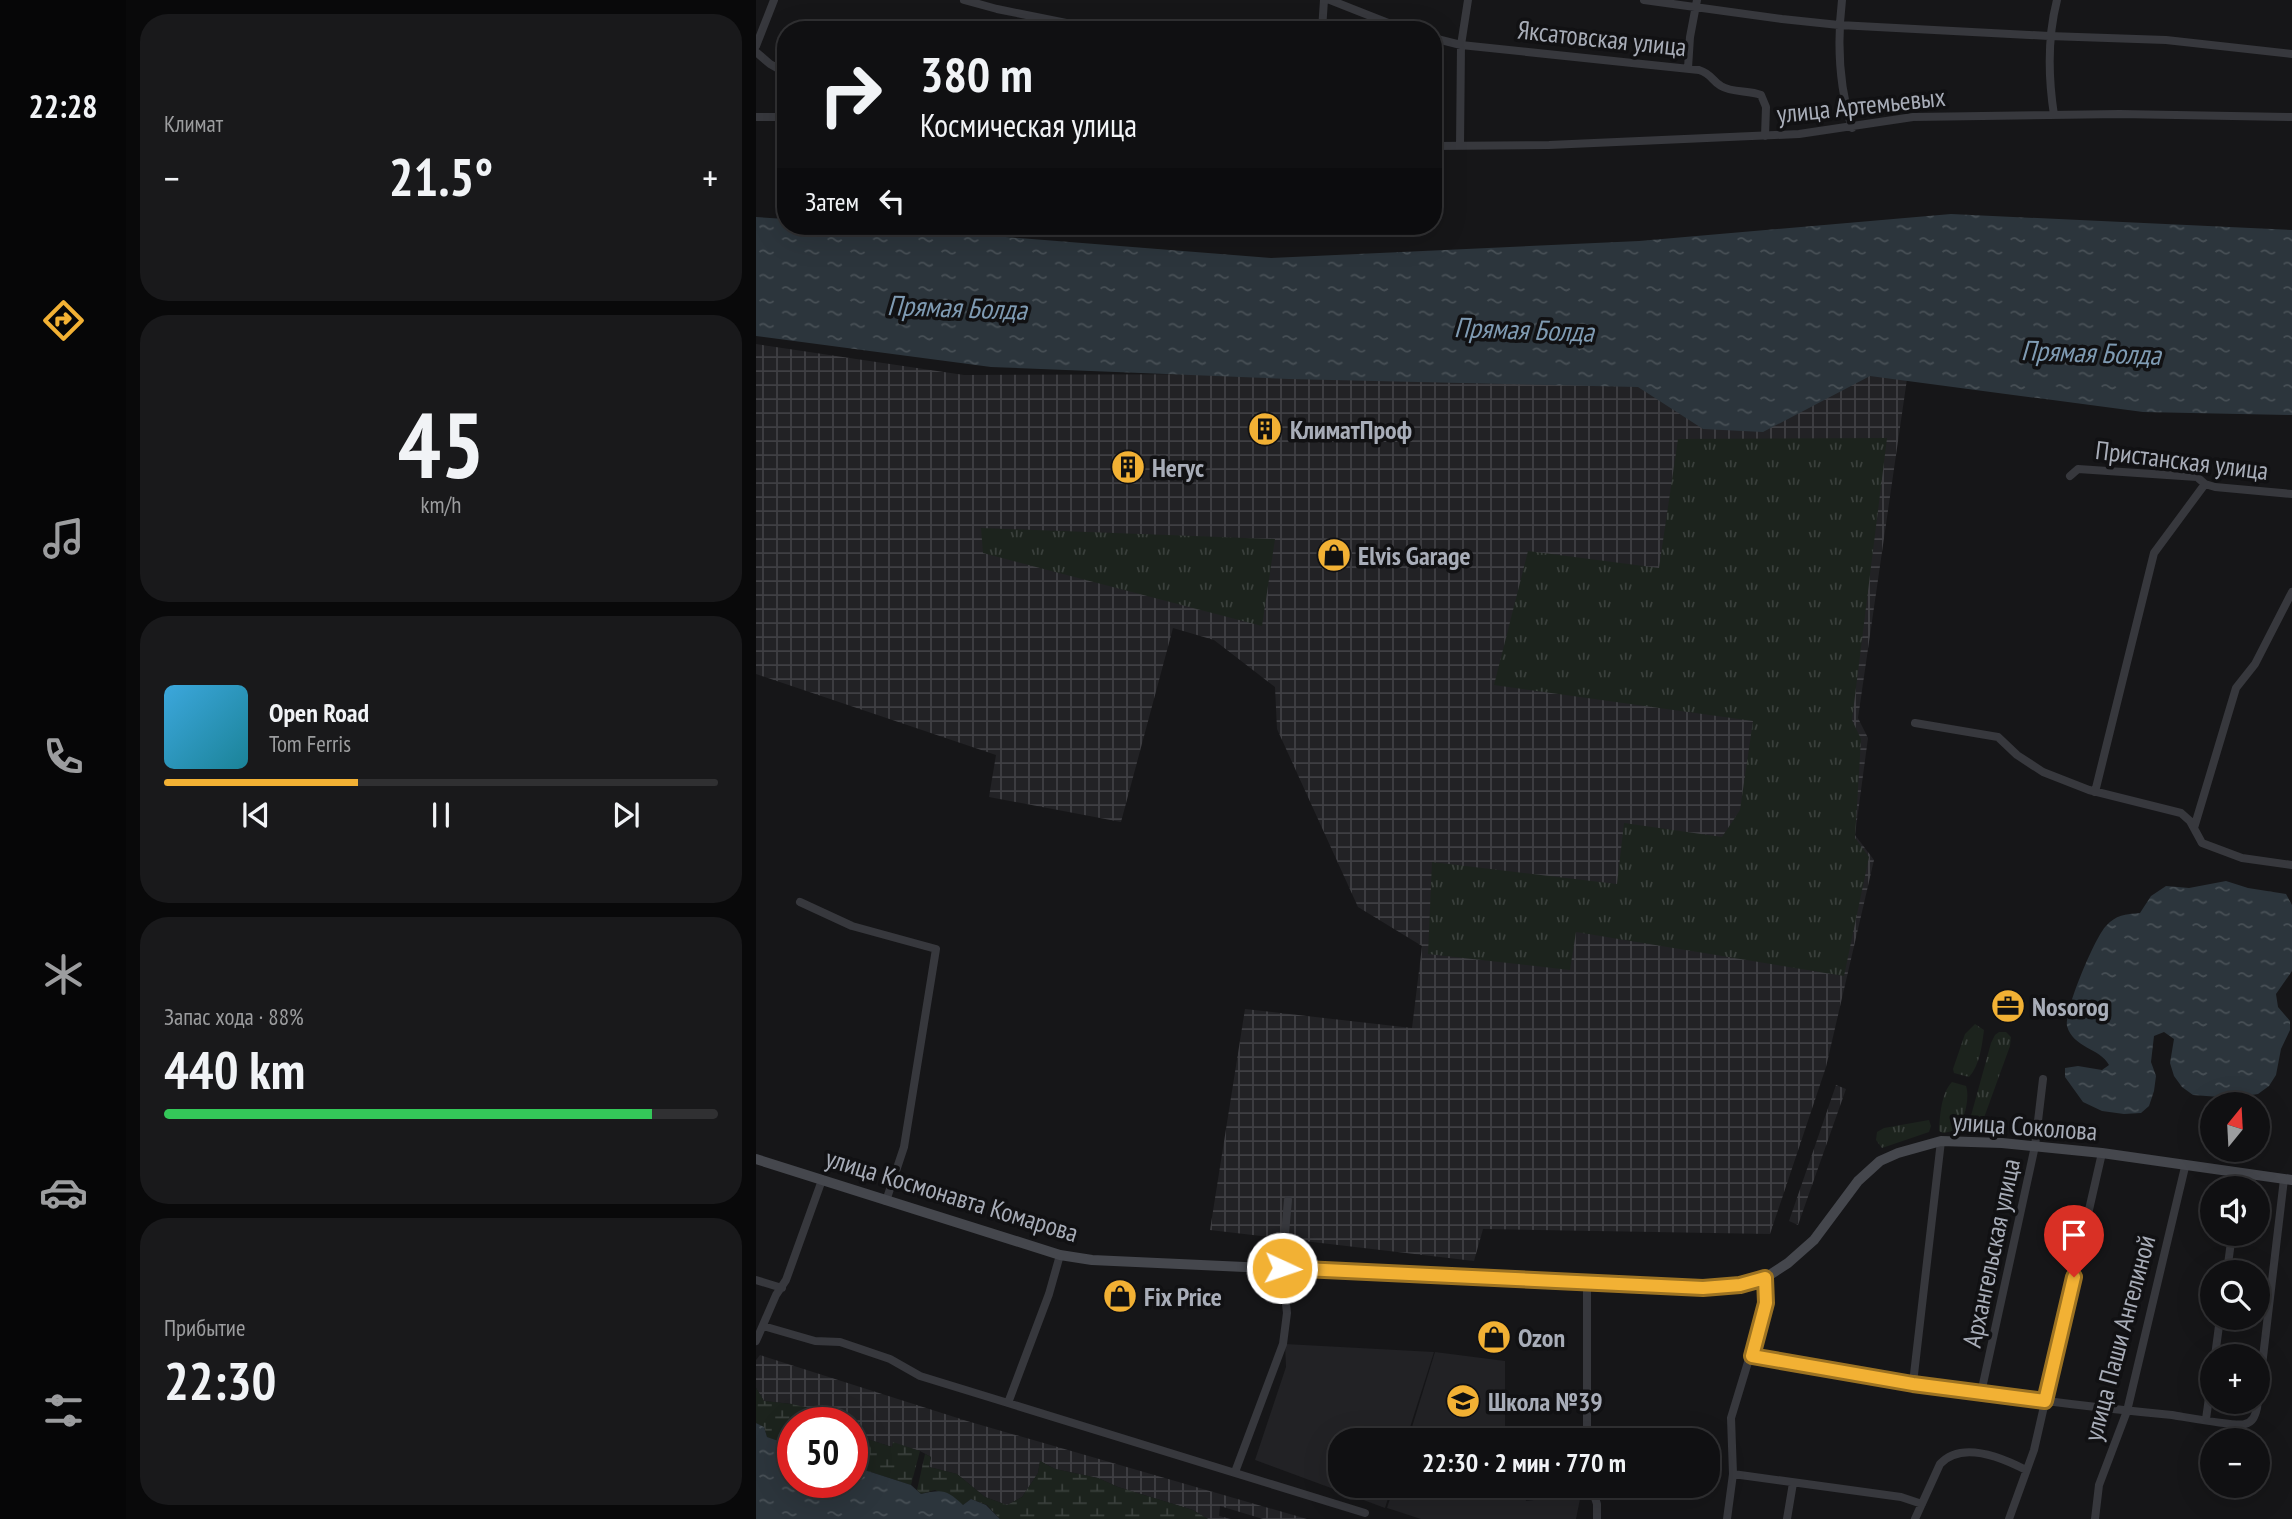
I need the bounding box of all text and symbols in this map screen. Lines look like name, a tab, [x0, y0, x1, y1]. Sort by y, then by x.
street label: Яксатовская улица	[1516, 13, 1688, 63]
text: 380 m	[920, 42, 1033, 106]
icon: right	[805, 49, 896, 140]
street label: улица Артемьевых	[1775, 80, 1947, 130]
text: 22:28	[28, 85, 98, 127]
text: Космическая улица	[920, 104, 1137, 146]
text: Климат	[164, 109, 223, 138]
text: 21.5°	[389, 143, 493, 210]
text: −	[164, 153, 180, 202]
text: +	[702, 153, 718, 202]
icon: left	[873, 182, 911, 220]
text: Затем	[805, 185, 859, 218]
water label: Прямая Болда	[887, 286, 1029, 328]
icon: directions	[39, 296, 88, 345]
water label: Прямая Болда	[1454, 308, 1596, 350]
water label: Прямая Болда	[2021, 331, 2163, 373]
text: 45	[398, 385, 485, 503]
building icon: КлиматПроф	[1246, 410, 1284, 448]
place label: КлиматПроф	[1290, 413, 1412, 446]
street label: Пристанская улица	[2094, 433, 2270, 487]
building icon: Негус	[1109, 448, 1147, 486]
place label: Негус	[1152, 451, 1204, 484]
text: km/h	[421, 490, 461, 519]
icon: music	[39, 514, 88, 563]
shop icon: Elvis Garage	[1315, 536, 1353, 574]
place label: Elvis Garage	[1358, 539, 1471, 572]
text: Open Road	[269, 696, 369, 729]
text: Tom Ferris	[269, 729, 351, 758]
icon: phone	[39, 732, 88, 781]
icon: previous	[237, 796, 275, 834]
icon: pause	[422, 796, 460, 834]
icon: next	[607, 796, 645, 834]
icon: climate	[39, 950, 88, 999]
office icon: Nosorog	[1989, 987, 2027, 1025]
place label: Nosorog	[2032, 990, 2109, 1023]
text: Запас хода · 88%	[164, 1002, 304, 1031]
text: 440 km	[164, 1036, 305, 1103]
north arrow	[2200, 1092, 2270, 1162]
map controls	[2200, 1092, 2270, 1498]
street label: улица Соколова	[1952, 1104, 2098, 1148]
street label: улица Космонавта Комарова	[822, 1141, 1082, 1249]
street label: Архангельская улица	[1955, 1156, 2027, 1350]
icon: car	[39, 1168, 88, 1217]
button: sound	[2200, 1176, 2270, 1246]
pin	[2044, 1205, 2104, 1277]
icon: arrive	[2055, 1216, 2093, 1254]
position arrow	[1245, 1231, 1319, 1305]
street label: улица Паши Ангелиной	[2076, 1231, 2162, 1445]
button: search	[2200, 1260, 2270, 1330]
shop icon: Fix Price	[1101, 1277, 1139, 1315]
place label: Fix Price	[1144, 1280, 1222, 1313]
text: Прибытие	[164, 1313, 245, 1342]
shop icon: Ozon	[1475, 1318, 1513, 1356]
place label: Ozon	[1518, 1321, 1565, 1354]
button: +	[2200, 1344, 2270, 1414]
text: 22:30	[164, 1347, 276, 1414]
school or university icon: Школа №39	[1444, 1382, 1482, 1420]
place label: Школа №39	[1488, 1385, 1603, 1418]
icon: filters	[39, 1386, 88, 1435]
speed limit sign: 50	[777, 1407, 868, 1498]
button: −	[2200, 1428, 2270, 1498]
text: 22:30 · 2 мин · 770 m	[1422, 1446, 1626, 1479]

